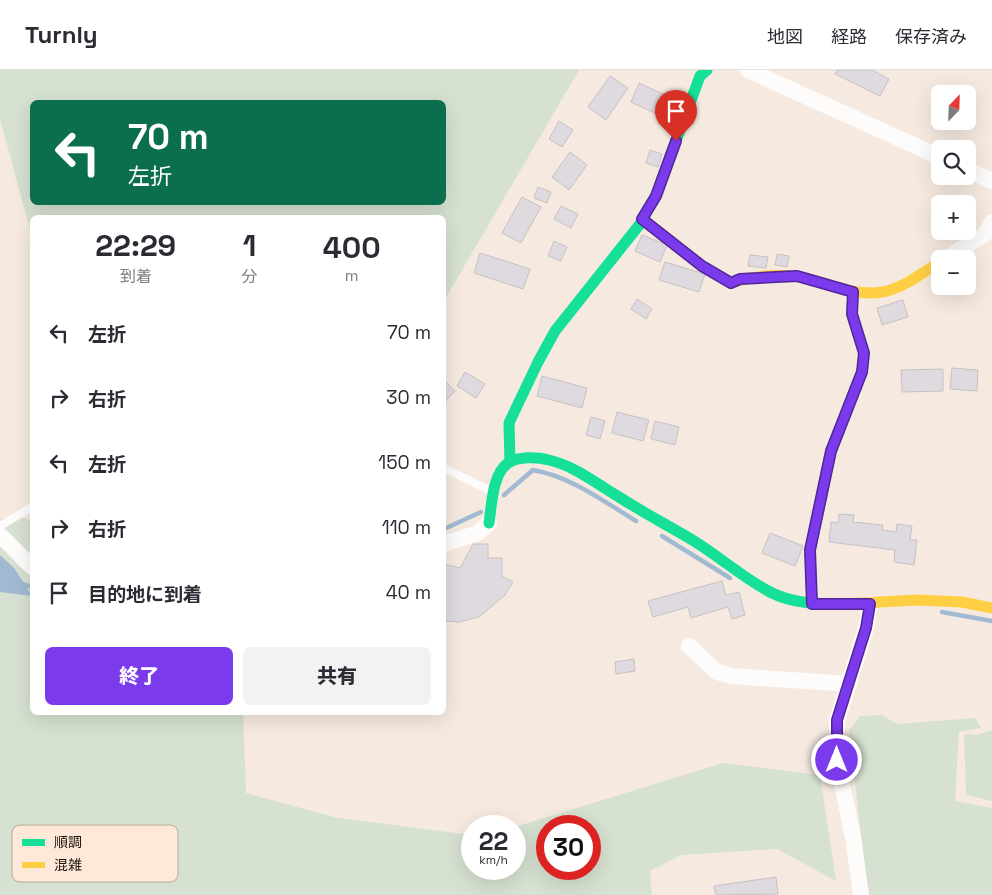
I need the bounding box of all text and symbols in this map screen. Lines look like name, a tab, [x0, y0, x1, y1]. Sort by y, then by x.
text: Turnly	[25, 19, 98, 50]
text: 地図	[767, 25, 803, 48]
text: 経路	[831, 25, 867, 48]
text: 保存済み	[895, 25, 967, 48]
north arrow	[931, 85, 976, 130]
map controls	[931, 85, 976, 295]
pin	[655, 90, 697, 141]
icon: arrive	[662, 97, 690, 125]
text: 70 m	[128, 115, 209, 159]
icon: left	[45, 120, 110, 185]
button: search	[931, 140, 976, 185]
text: 左折	[128, 162, 172, 190]
button: +	[931, 195, 976, 240]
text: 22:29	[95, 226, 176, 265]
text: 1	[243, 226, 256, 265]
text: 400	[323, 228, 381, 267]
button: −	[931, 250, 976, 295]
text: m	[345, 265, 359, 286]
text: 到着	[120, 266, 152, 287]
text: 分	[241, 266, 257, 287]
icon: left	[45, 319, 73, 347]
text: 70 m	[387, 320, 431, 345]
text: 左折	[88, 322, 126, 347]
icon: right	[45, 384, 73, 412]
text: 30 m	[386, 385, 431, 410]
text: 右折	[88, 387, 126, 412]
icon: left	[45, 449, 73, 477]
text: 150 m	[378, 450, 431, 475]
text: 左折	[88, 452, 126, 477]
icon: right	[45, 514, 73, 542]
text: 110 m	[382, 515, 431, 540]
text: 右折	[88, 517, 126, 542]
icon: arrive	[45, 579, 73, 607]
text: 40 m	[386, 580, 431, 605]
text: 目的地に到着	[88, 582, 202, 607]
button: 終了	[45, 647, 233, 705]
button: 共有	[243, 647, 431, 705]
position arrow	[810, 733, 862, 785]
speed limit sign: 30	[536, 815, 601, 880]
legend	[12, 825, 178, 882]
text: 22	[479, 825, 508, 857]
text: 順調	[54, 833, 82, 851]
text: km/h	[479, 852, 508, 868]
text: 混雑	[54, 856, 82, 874]

